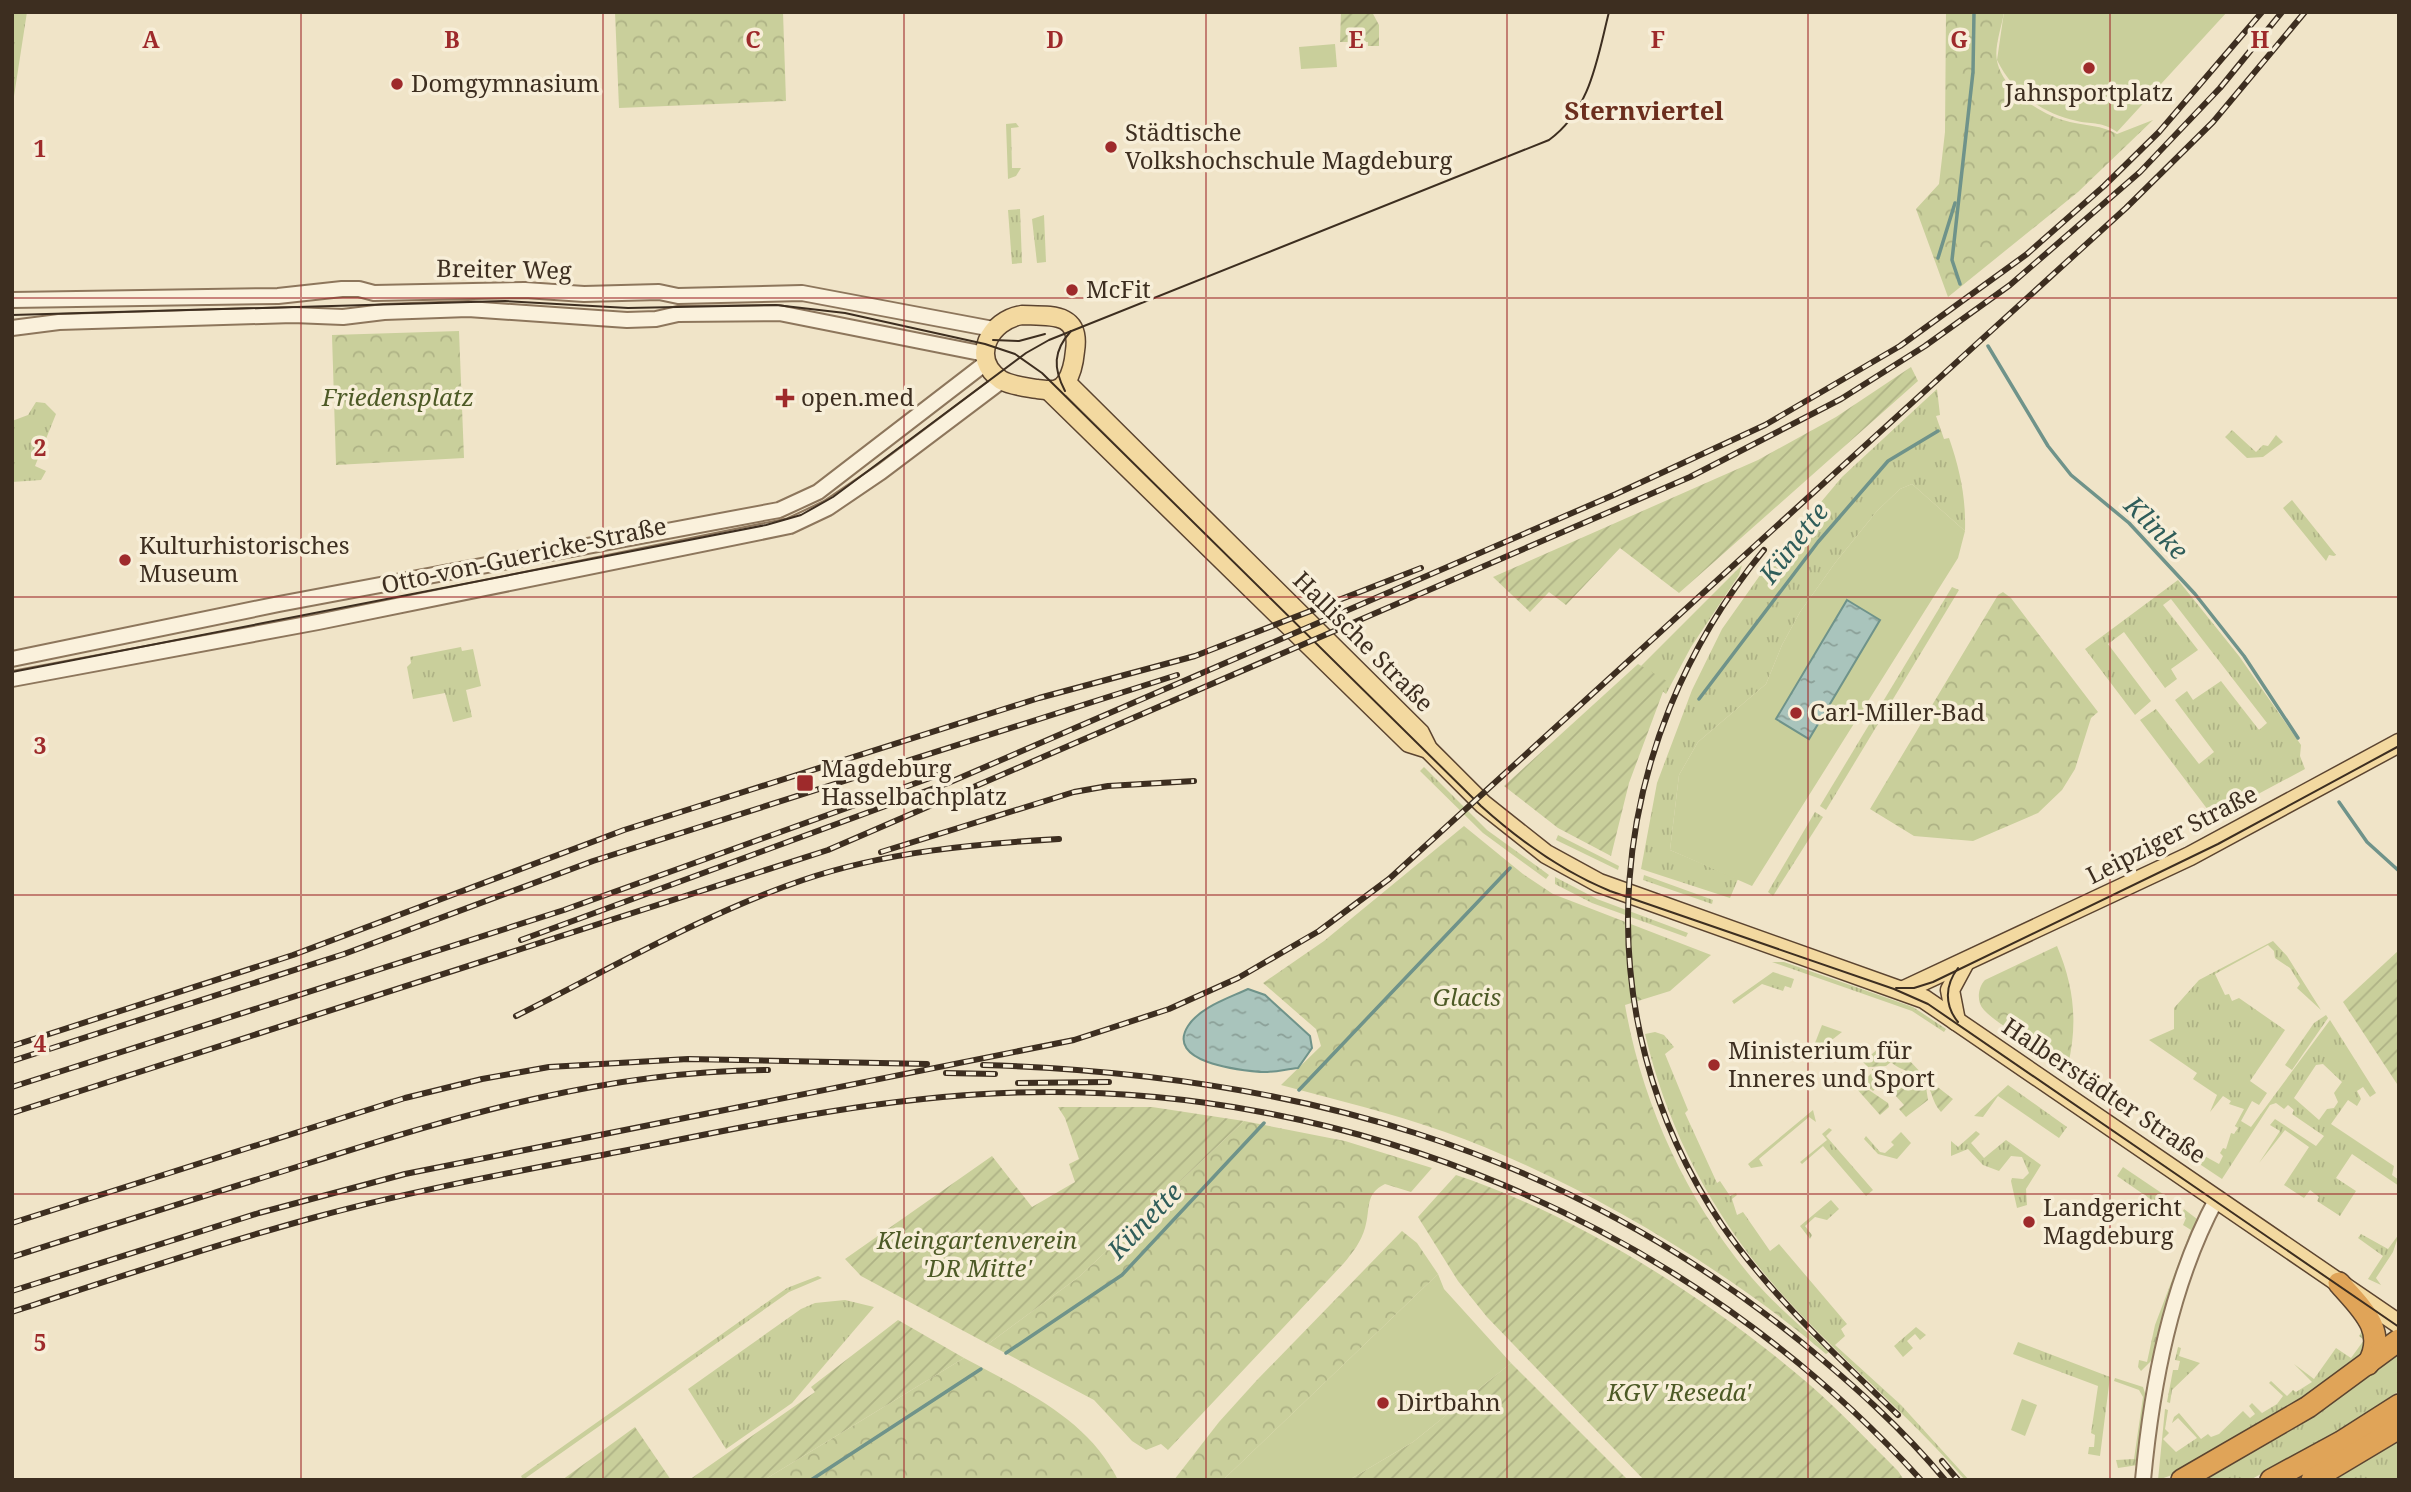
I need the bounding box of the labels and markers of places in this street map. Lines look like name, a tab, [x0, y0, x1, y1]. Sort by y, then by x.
marker: Jahnsportplatz	[2081, 60, 2097, 76]
place label: Domgymnasium	[411, 66, 600, 99]
place label: Jahnsportplatz	[2004, 75, 2173, 108]
marker: Domgymnasium	[389, 76, 405, 92]
place label: Städtische Volkshochschule Magdeburg	[1125, 115, 1452, 176]
marker: Städtische Volkshochschule Magdeburg	[1103, 139, 1119, 155]
place label: McFit	[1086, 272, 1151, 305]
marker: McFit	[1064, 282, 1080, 298]
place label: open.med	[801, 380, 914, 413]
marker: open.med	[775, 388, 795, 408]
place label: Kulturhistorisches Museum	[139, 528, 350, 589]
marker: Kulturhistorisches Museum	[117, 552, 133, 568]
place label: Carl-Miller-Bad	[1810, 695, 1985, 728]
marker: Carl-Miller-Bad	[1788, 705, 1804, 721]
place label: Magdeburg Hasselbachplatz	[821, 751, 1007, 812]
marker: Magdeburg Hasselbachplatz	[795, 773, 815, 793]
place label: Ministerium für Inneres und Sport	[1728, 1033, 1935, 1094]
marker: Ministerium für Inneres und Sport	[1706, 1057, 1722, 1073]
place label: Landgericht Magdeburg	[2043, 1190, 2182, 1251]
marker: Landgericht Magdeburg	[2021, 1214, 2037, 1230]
place label: Dirtbahn	[1397, 1385, 1501, 1418]
marker: Dirtbahn	[1375, 1395, 1391, 1411]

